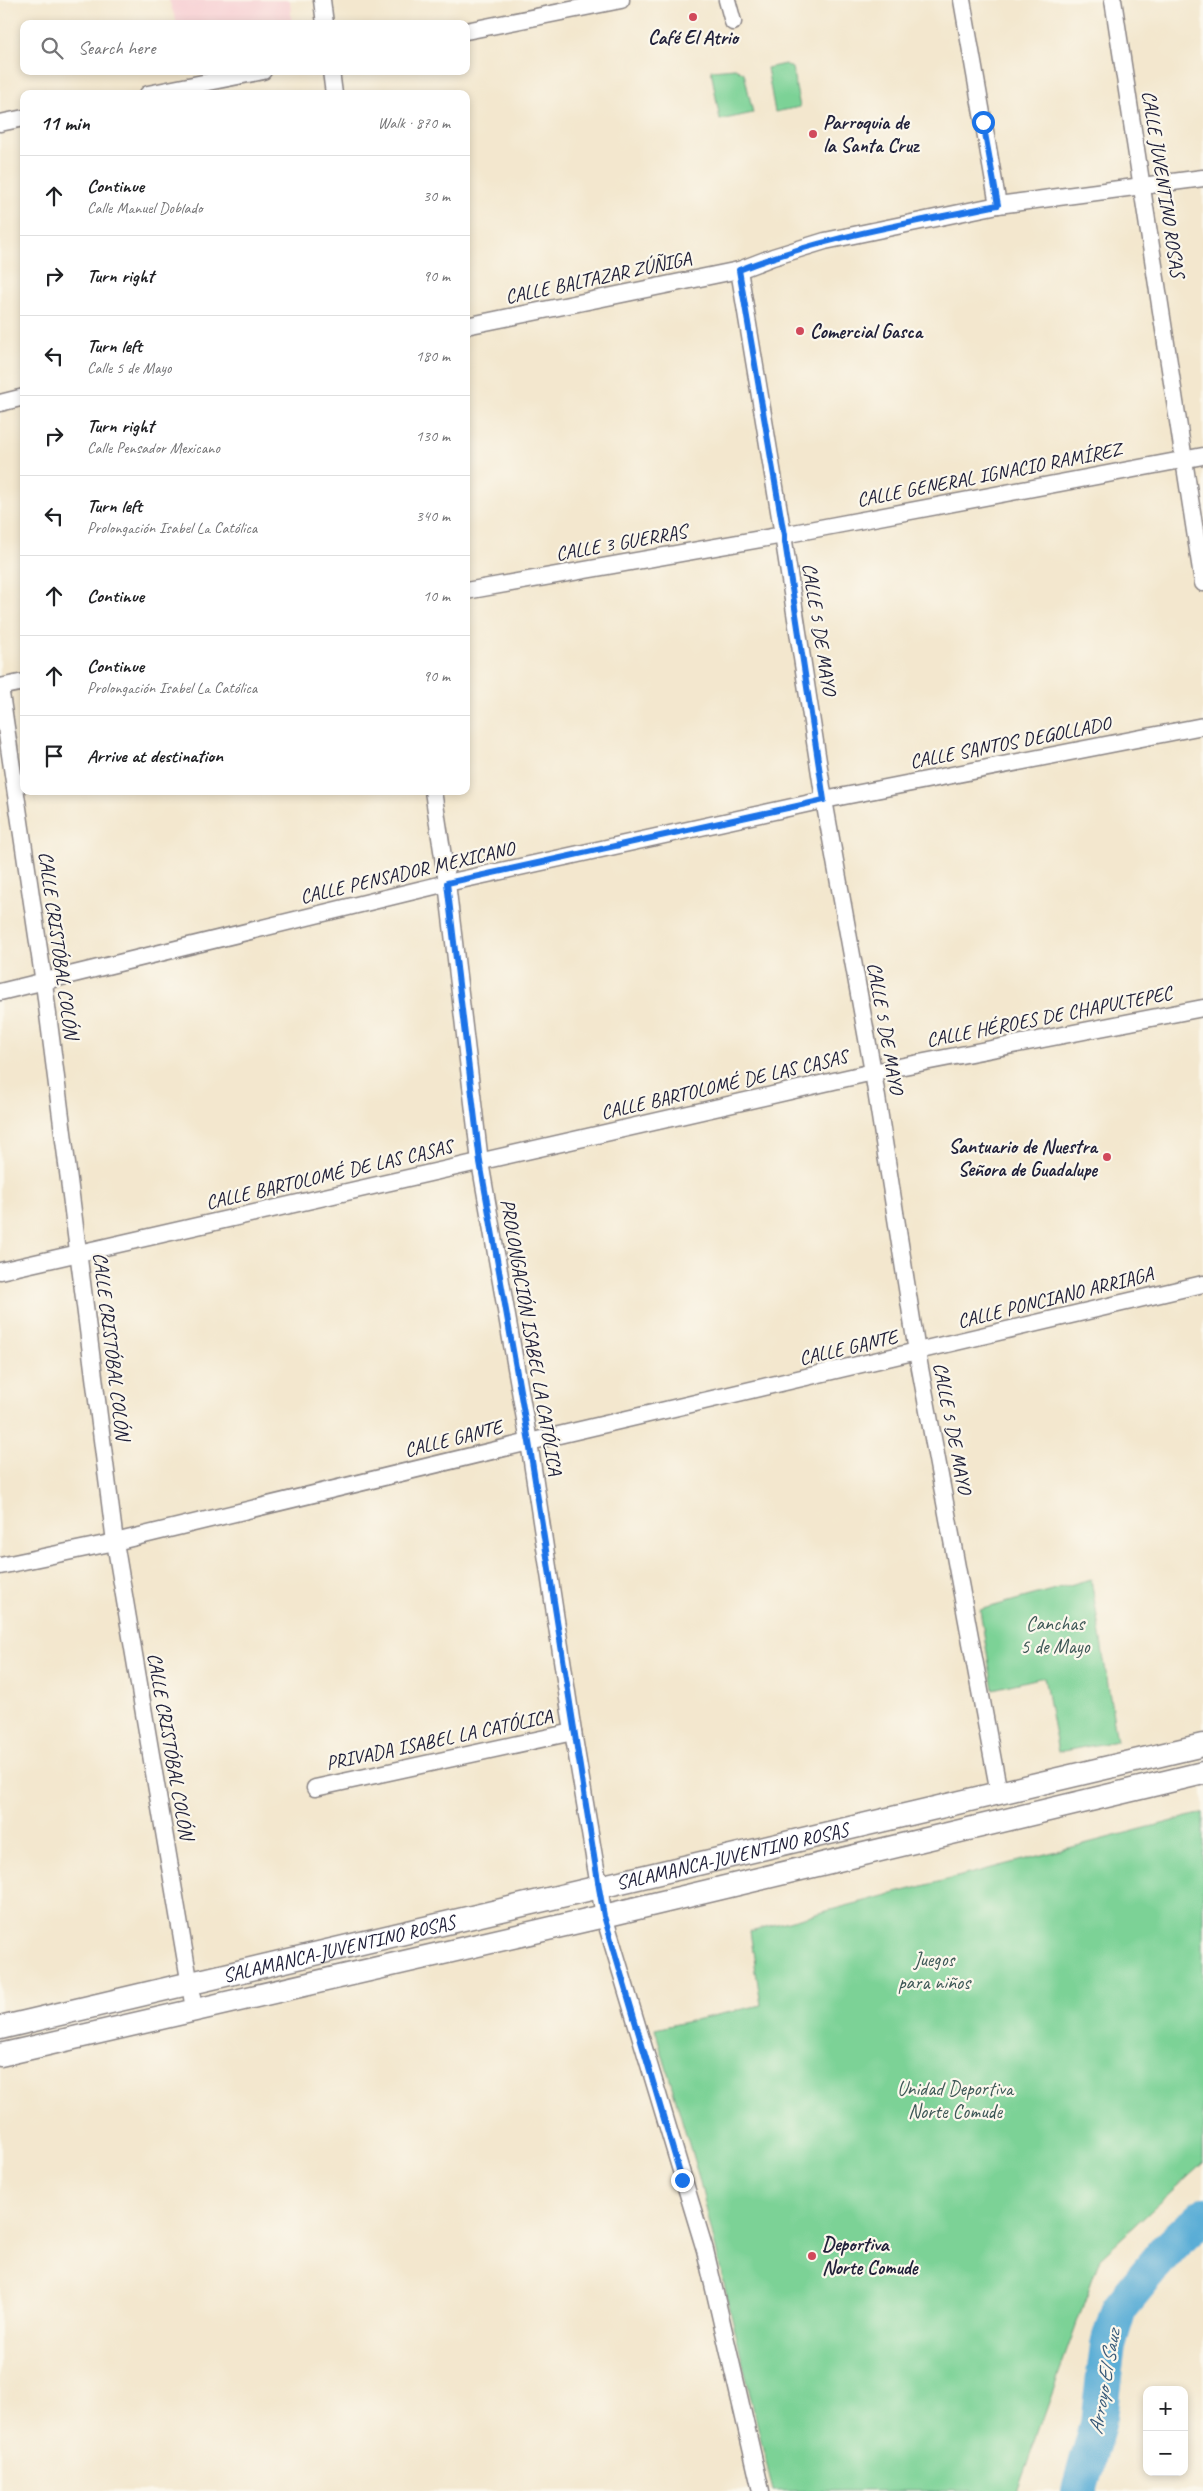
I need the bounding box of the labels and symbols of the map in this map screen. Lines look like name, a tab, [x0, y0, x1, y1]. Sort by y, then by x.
marker: Café El Atrio	[687, 11, 699, 23]
place label: Café El Atrio	[648, 25, 740, 50]
street label: CALLE JUVENTINO ROSAS	[1136, 89, 1191, 282]
place label: Parroquia de la Santa Cruz	[823, 110, 921, 158]
route start	[972, 111, 995, 134]
marker: Parroquia de la Santa Cruz	[807, 128, 819, 140]
street label: CALLE BALTAZAR ZÚÑIGA	[503, 245, 694, 309]
place label: Comercial Gasca	[810, 319, 924, 344]
marker: Comercial Gasca	[794, 325, 806, 337]
street label: CALLE GENERAL IGNACIO RAMÍREZ	[855, 436, 1126, 512]
street label: CALLE 3 GUERRAS	[554, 518, 693, 566]
street label: CALLE 5 DE MAYO	[797, 561, 843, 699]
street label: CALLE SANTOS DEGOLLADO	[908, 710, 1115, 774]
street label: CALLE PENSADOR MEXICANO	[297, 835, 519, 909]
street label: CALLE CRISTÓBAL COLÓN	[33, 850, 84, 1043]
street label: CALLE 5 DE MAYO	[862, 960, 910, 1098]
street label: CALLE HÉROES DE CHAPULTEPEC	[924, 980, 1177, 1053]
street label: CALLE BARTOLOMÉ DE LAS CASAS	[598, 1043, 853, 1125]
street label: CALLE BARTOLOMÉ DE LAS CASAS	[203, 1133, 458, 1215]
place label: Santuario de Nuestra Señora de Guadalupe	[948, 1134, 1099, 1182]
marker: Santuario de Nuestra Señora de Guadalupe	[1101, 1151, 1113, 1163]
street label: PROLONGACIÓN ISABEL LA CATÓLICA	[495, 1197, 568, 1478]
street label: CALLE CRISTÓBAL COLÓN	[88, 1251, 136, 1444]
street label: CALLE PONCIANO ARRIAGA	[955, 1261, 1157, 1334]
street label: CALLE GANTE	[797, 1324, 902, 1371]
street label: CALLE 5 DE MAYO	[928, 1360, 978, 1498]
street label: CALLE GANTE	[402, 1414, 507, 1463]
park label: Canchas 5 de Mayo	[1020, 1611, 1091, 1659]
street label: CALLE CRISTÓBAL COLÓN	[142, 1651, 200, 1844]
street label: PRIVADA ISABEL LA CATÓLICA	[324, 1703, 556, 1776]
street label: SALAMANCA-JUVENTINO ROSAS	[613, 1816, 853, 1896]
street label: SALAMANCA-JUVENTINO ROSAS	[220, 1909, 460, 1988]
park label: Juegos para niños	[898, 1947, 972, 1995]
park label: Unidad Deportiva Norte Comude	[897, 2076, 1015, 2124]
route end	[671, 2169, 694, 2192]
place label: Deportiva Norte Comude	[822, 2232, 919, 2280]
marker: Deportiva Norte Comude	[806, 2250, 818, 2262]
water label: Arroyo El Sauz	[1082, 2324, 1127, 2436]

